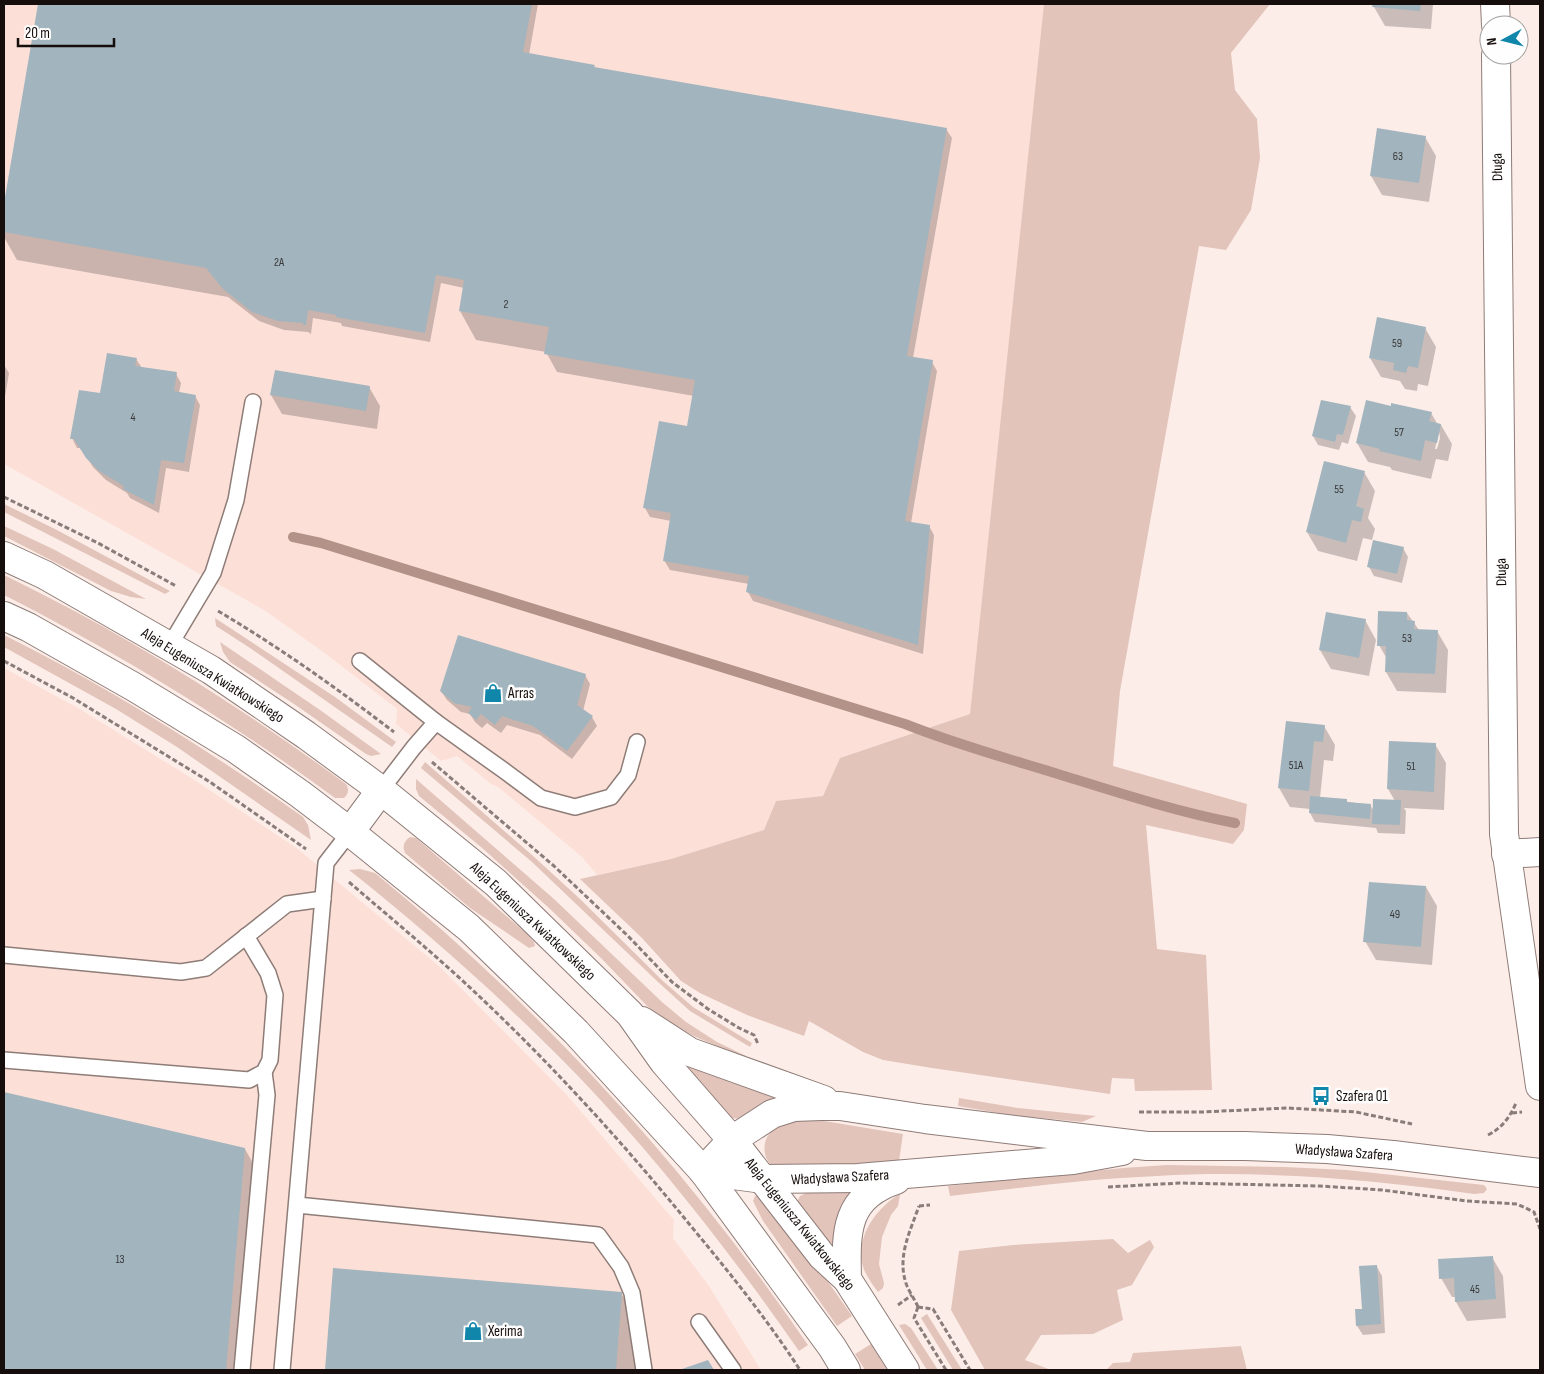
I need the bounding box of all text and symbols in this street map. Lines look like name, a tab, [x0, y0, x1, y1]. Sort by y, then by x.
scale bar	[18, 15, 114, 47]
north arrow	[1479, 15, 1529, 65]
text: 20 m	[25, 24, 50, 43]
text: N	[1483, 37, 1500, 46]
house number: 63	[1393, 149, 1403, 164]
street label: Długa	[1488, 153, 1507, 181]
house number: 2A	[274, 255, 285, 270]
house number: 2	[504, 297, 509, 312]
house number: 59	[1392, 336, 1402, 351]
house number: 4	[130, 410, 136, 425]
house number: 57	[1394, 425, 1404, 440]
house number: 55	[1334, 482, 1344, 497]
street label: Długa	[1492, 558, 1511, 586]
street label: Aleja Eugeniusza Kwiatkowskiego	[137, 623, 288, 727]
house number: 53	[1402, 631, 1412, 646]
shop icon: Arras	[482, 682, 504, 704]
place label: Arras	[507, 684, 534, 703]
house number: 51A	[1289, 758, 1304, 773]
house number: 51	[1406, 759, 1416, 774]
street label: Aleja Eugeniusza Kwiatkowskiego	[465, 857, 600, 985]
house number: 49	[1390, 907, 1400, 922]
bus stop icon: Szafera 01	[1310, 1085, 1332, 1107]
place label: Szafera 01	[1336, 1087, 1389, 1106]
street label: Władysława Szafera	[1294, 1140, 1394, 1165]
street label: Aleja Eugeniusza Kwiatkowskiego	[740, 1153, 859, 1294]
street label: Władysława Szafera	[791, 1165, 890, 1190]
house number: 13	[115, 1252, 125, 1267]
house number: 45	[1470, 1282, 1480, 1297]
shop icon: Xerima	[462, 1320, 484, 1342]
place label: Xerima	[487, 1322, 523, 1341]

